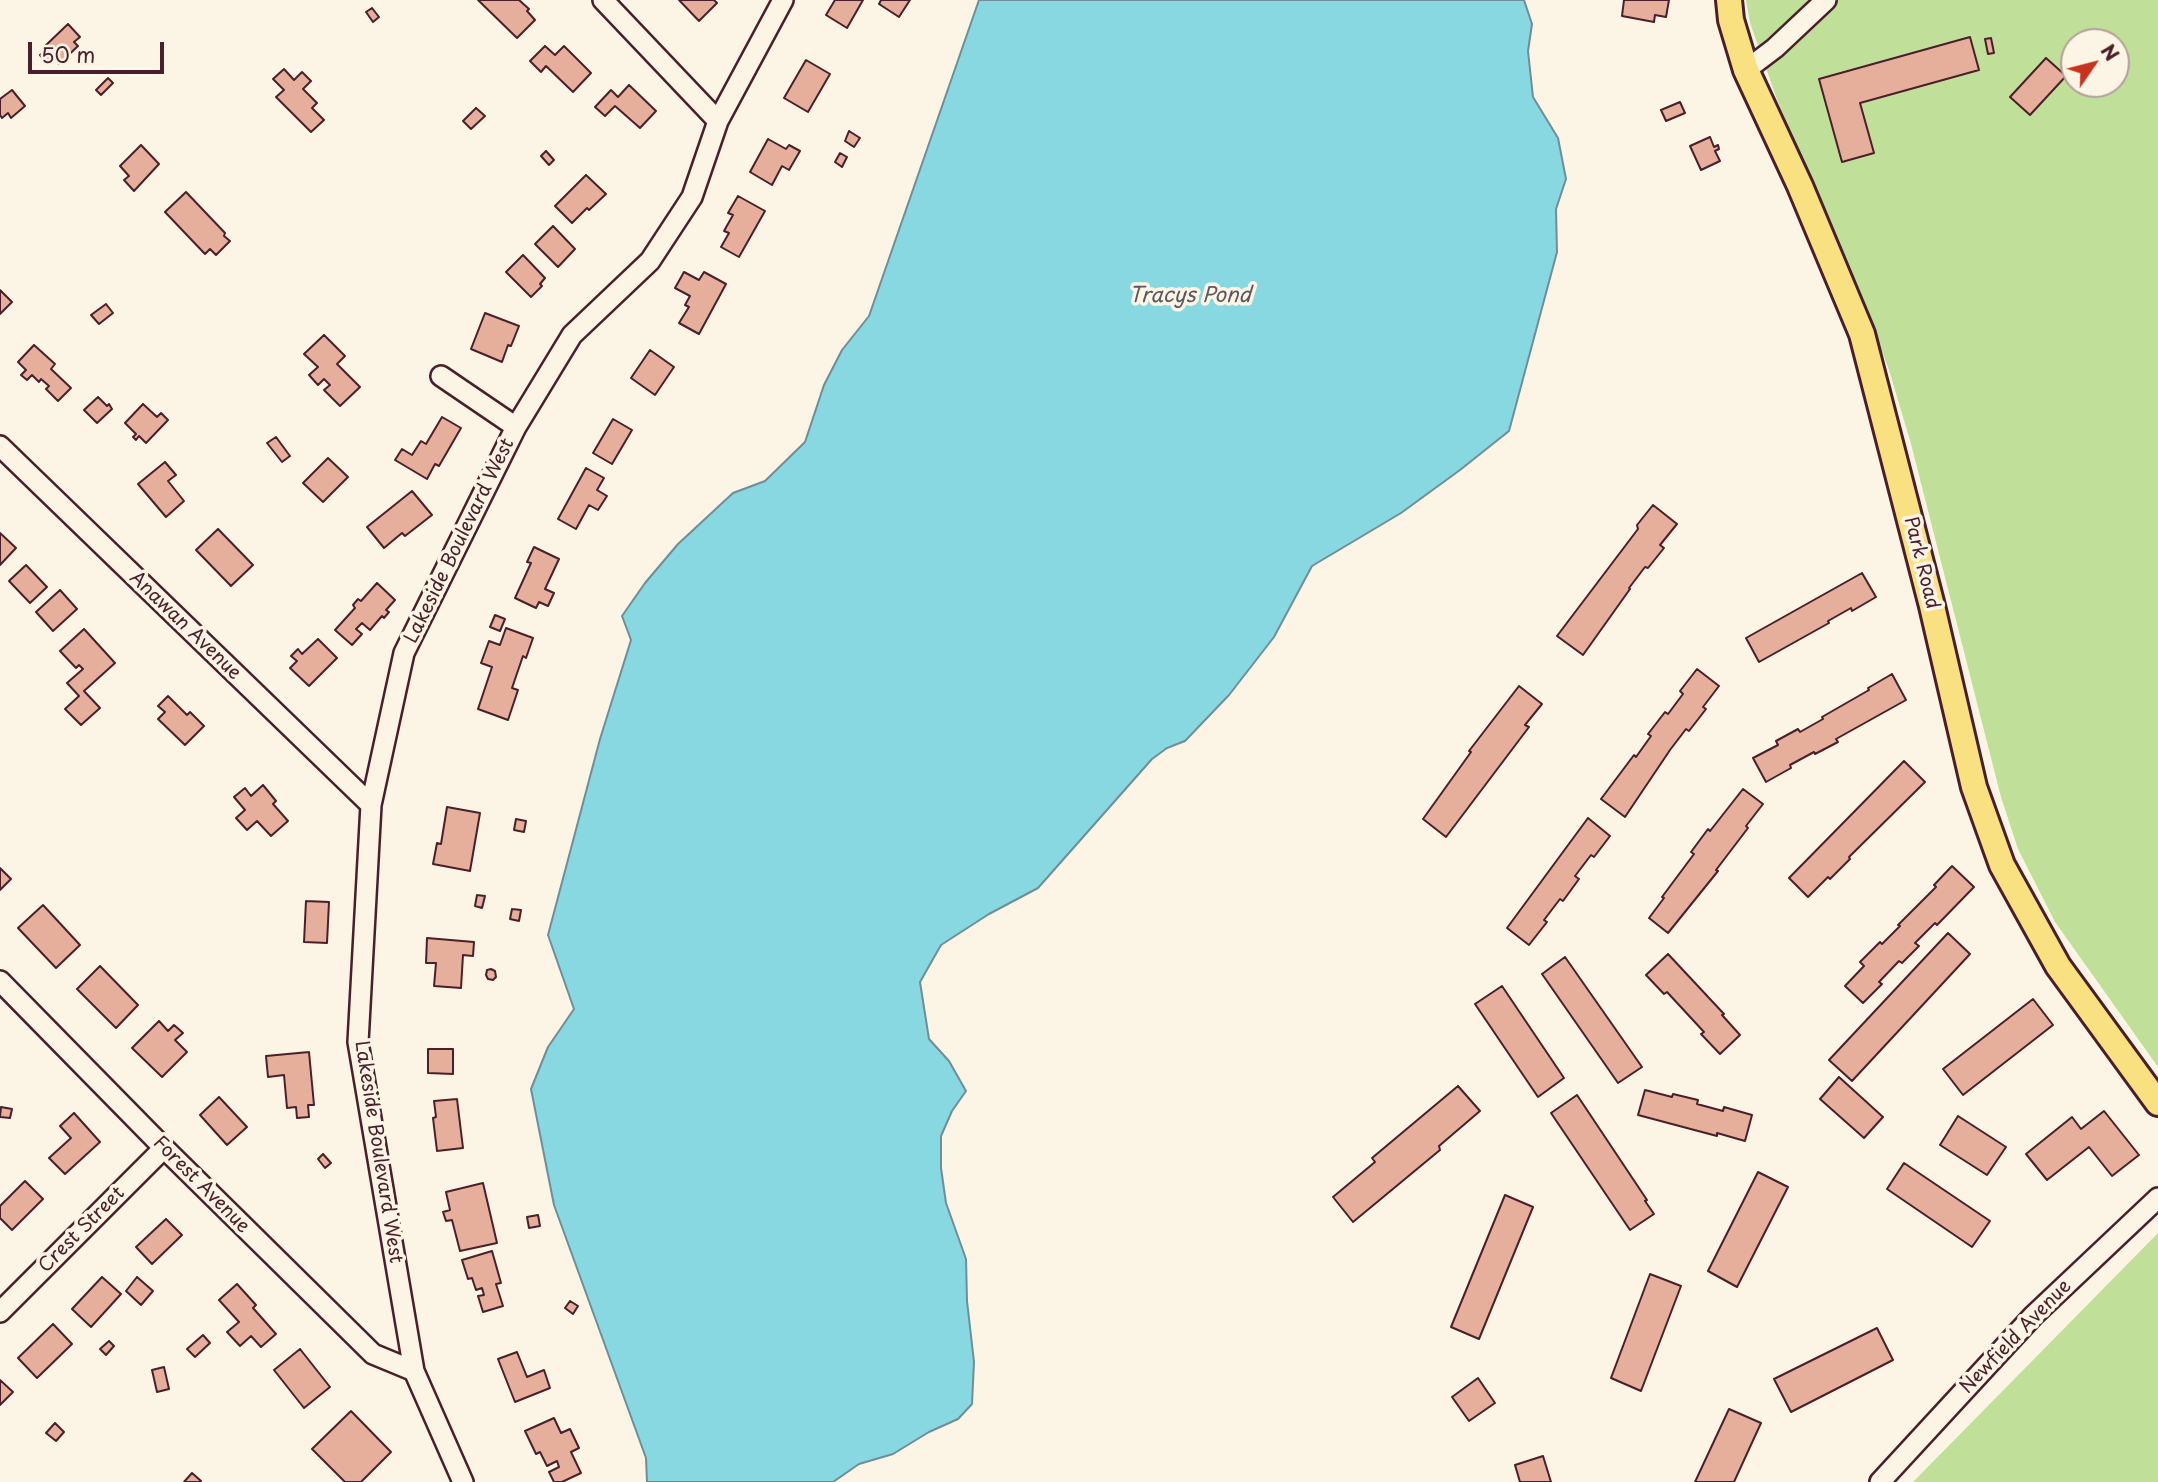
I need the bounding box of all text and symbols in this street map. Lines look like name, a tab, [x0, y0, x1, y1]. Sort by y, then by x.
scale bar	[32, 28, 168, 72]
north arrow	[2060, 28, 2130, 98]
text: 50 m	[41, 38, 95, 70]
text: N	[2095, 38, 2126, 66]
water label: Tracys Pond	[1129, 283, 1251, 309]
street label: Lakeside Boulevard West	[400, 435, 520, 647]
street label: Park Road	[1899, 514, 1943, 612]
street label: Anawan Avenue	[125, 567, 245, 685]
street label: Lakeside Boulevard West	[349, 1039, 407, 1265]
street label: Forest Avenue	[148, 1132, 254, 1238]
street label: Crest Street	[34, 1182, 130, 1278]
street label: Newfield Avenue	[1956, 1275, 2076, 1399]

